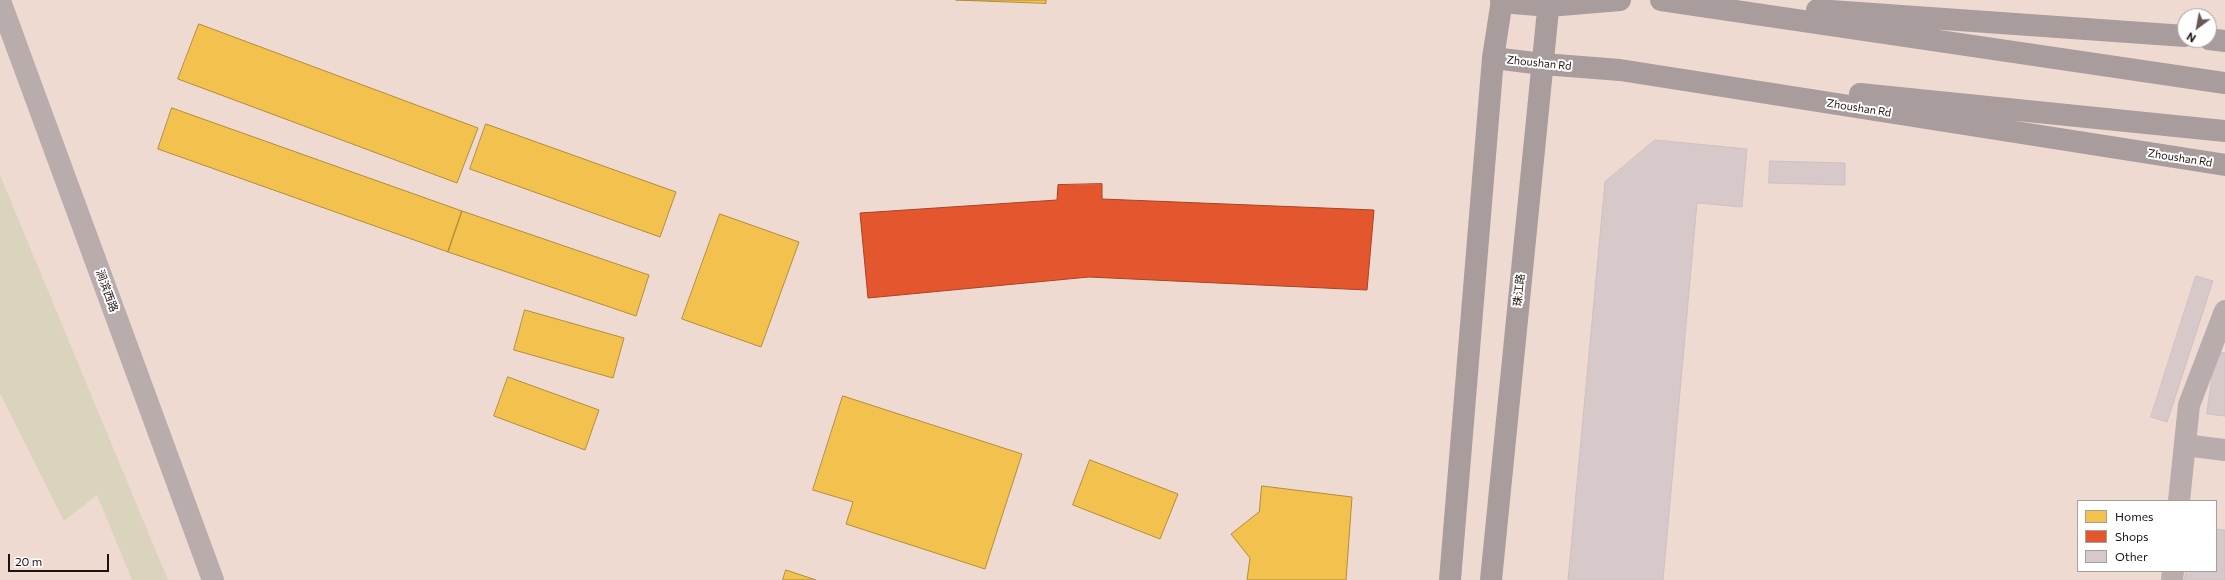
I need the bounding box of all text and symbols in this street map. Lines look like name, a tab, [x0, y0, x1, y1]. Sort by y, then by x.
north arrow	[2177, 8, 2217, 48]
text: N	[2184, 30, 2198, 45]
street label: Zhoushan Rd	[1506, 53, 1572, 73]
street label: Zhoushan Rd	[1826, 96, 1892, 120]
street label: Zhoushan Rd	[2147, 146, 2213, 170]
street label: 涧滨西路	[93, 268, 121, 314]
street label: 珠江路	[1511, 273, 1527, 307]
legend	[2077, 500, 2217, 572]
text: Homes	[2115, 509, 2153, 523]
text: Shops	[2115, 529, 2149, 543]
scale bar	[10, 546, 111, 572]
text: Other	[2115, 549, 2148, 563]
text: 20 m	[15, 554, 42, 568]

